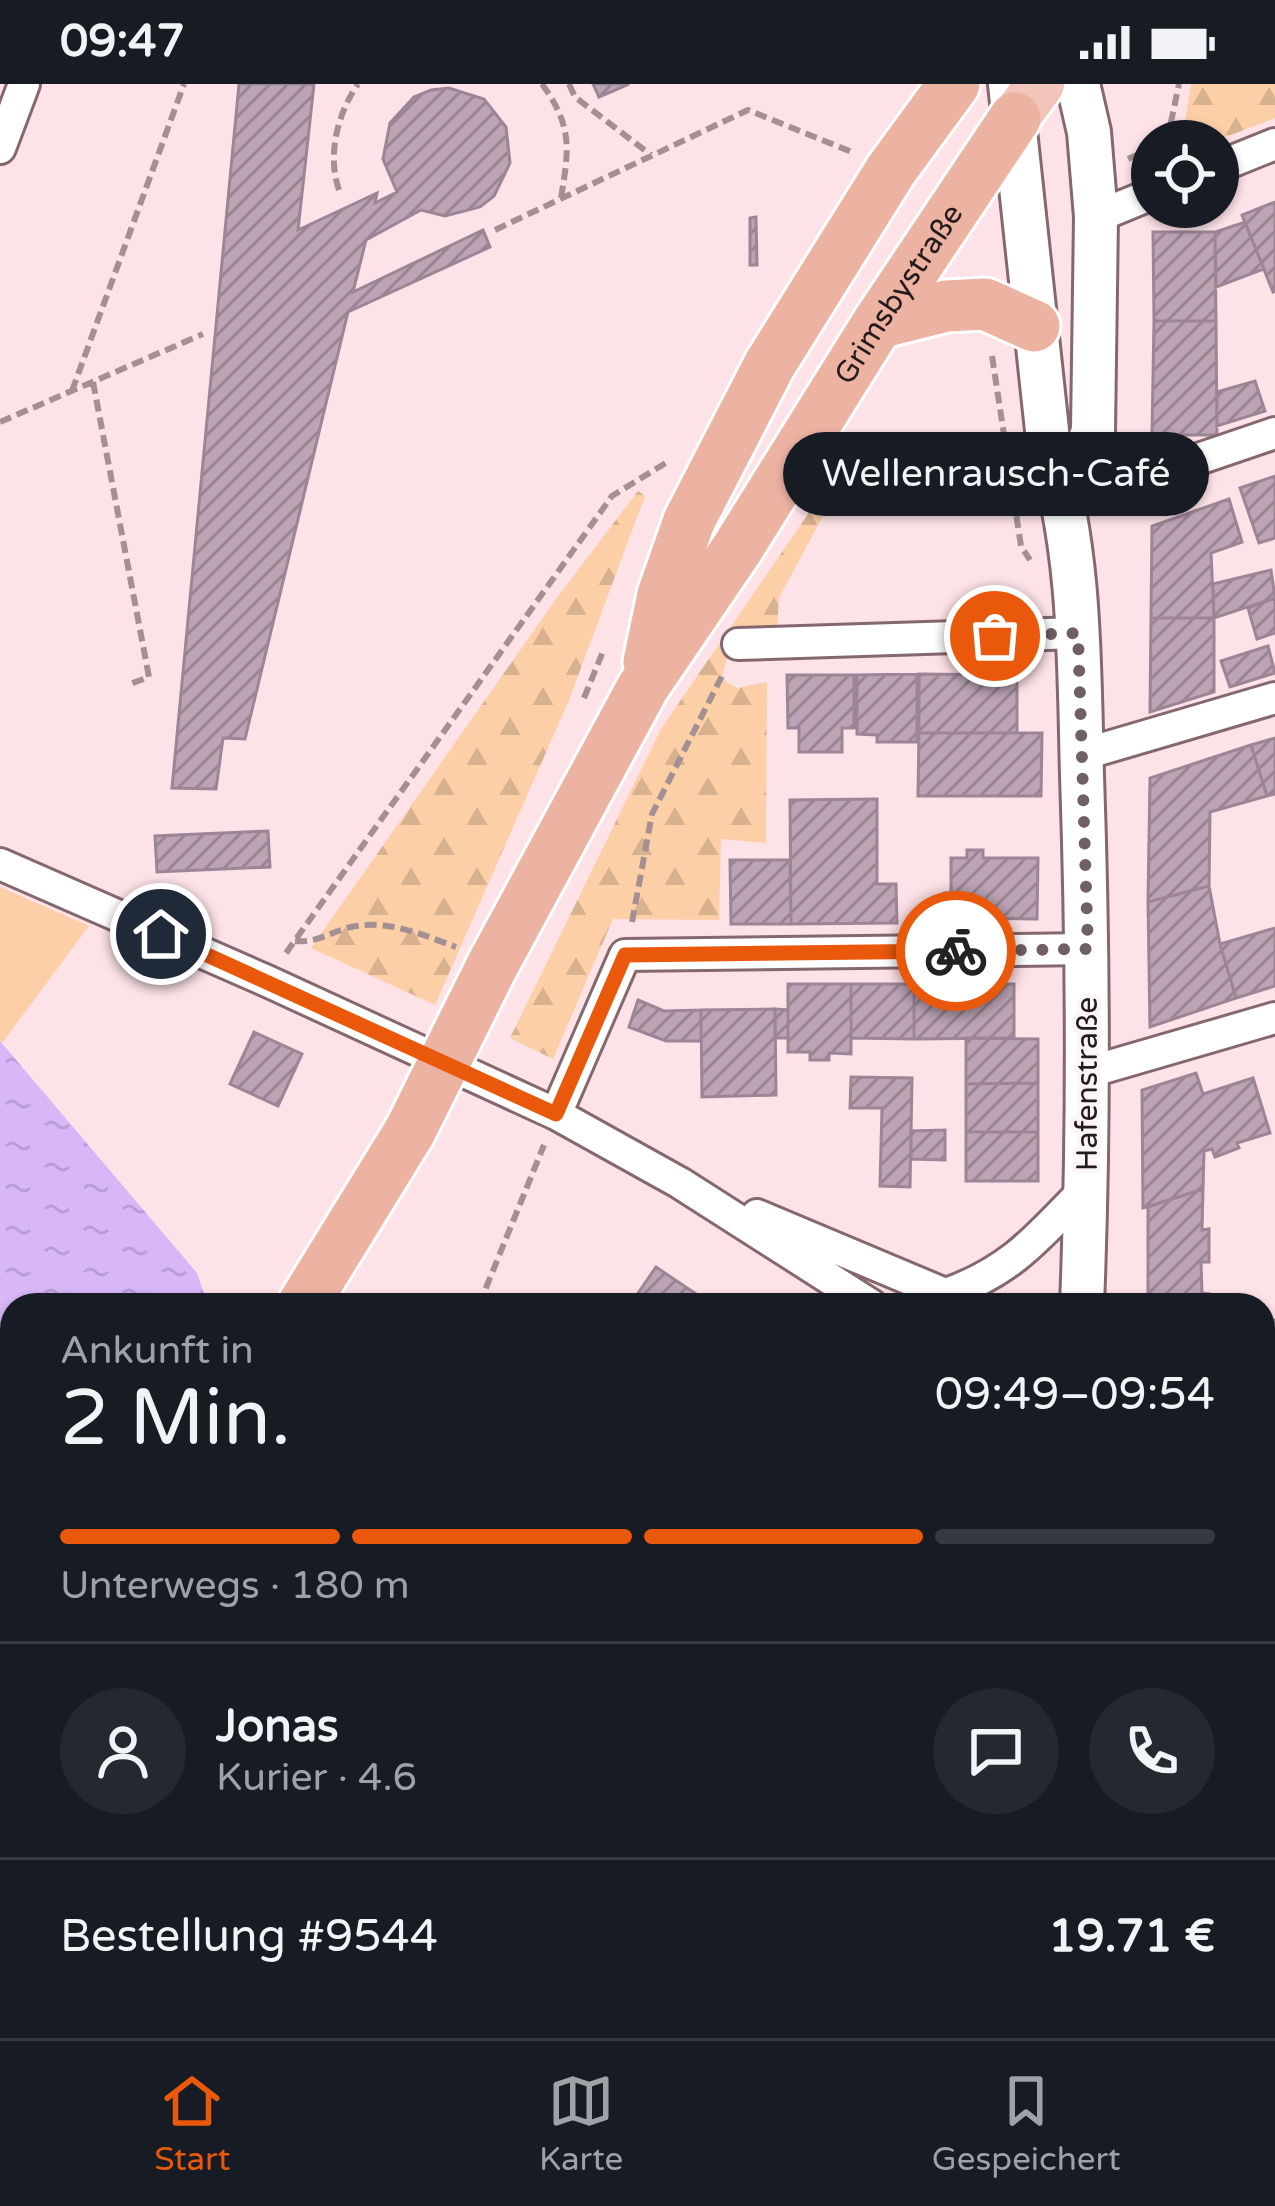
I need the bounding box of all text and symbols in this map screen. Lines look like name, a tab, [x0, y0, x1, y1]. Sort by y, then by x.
text: 09:47	[60, 15, 185, 69]
map controls	[1131, 120, 1239, 228]
button: locate	[1131, 120, 1239, 228]
street label: Grimsbystraße	[826, 197, 971, 391]
callout: Wellenrausch-Café	[782, 432, 1208, 516]
text: Wellenrausch-Café	[822, 450, 1170, 497]
pin	[944, 585, 1046, 687]
icon: bag	[962, 603, 1028, 669]
pin	[110, 883, 212, 985]
courier	[896, 891, 1016, 1011]
icon: home	[128, 901, 194, 967]
icon: bike	[923, 918, 989, 984]
street label: Hafenstraße	[1069, 997, 1106, 1171]
text: Ankunft in	[60, 1327, 254, 1374]
text: 09:49–09:54	[935, 1368, 1215, 1422]
text: 2 Min.	[60, 1372, 291, 1466]
text: Unterwegs · 180 m	[60, 1562, 410, 1609]
button: person	[60, 1688, 186, 1814]
button: chat	[933, 1688, 1059, 1814]
button: phone	[1089, 1688, 1215, 1814]
text: Jonas	[216, 1700, 339, 1754]
text: Kurier · 4.6	[216, 1754, 417, 1801]
text: Bestellung #9544	[60, 1910, 438, 1964]
text: 19.71 €	[1048, 1910, 1215, 1964]
tab: Start	[154, 2068, 230, 2179]
tab: Karte	[539, 2068, 623, 2179]
tab: Gespeichert	[932, 2068, 1121, 2179]

